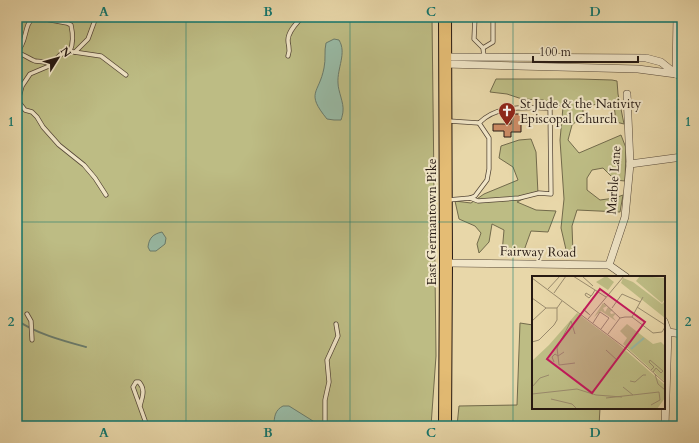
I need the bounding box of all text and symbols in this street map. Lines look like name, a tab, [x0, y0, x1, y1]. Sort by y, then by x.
text: A	[99, 3, 109, 21]
text: B	[263, 3, 273, 21]
text: C	[426, 3, 436, 21]
text: D	[589, 3, 601, 21]
north arrow	[38, 38, 78, 78]
scale bar	[533, 38, 638, 64]
text: N	[57, 44, 75, 61]
text: 100 m	[539, 44, 572, 60]
place label: St Jude & the Nativity Episcopal Church	[520, 95, 642, 128]
church icon: St Jude & the Nativity Episcopal Church	[497, 101, 517, 126]
text: 1	[8, 113, 14, 131]
text: 1	[685, 113, 691, 131]
street label: Marble Lane	[603, 145, 625, 215]
street label: East Germantown Pike	[423, 158, 441, 286]
street label: Fairway Road	[500, 242, 576, 262]
inset map	[532, 276, 665, 409]
text: 2	[8, 313, 15, 331]
text: 2	[685, 313, 692, 331]
text: A	[99, 424, 109, 442]
text: B	[263, 424, 273, 442]
text: C	[426, 424, 436, 442]
text: D	[589, 424, 601, 442]

